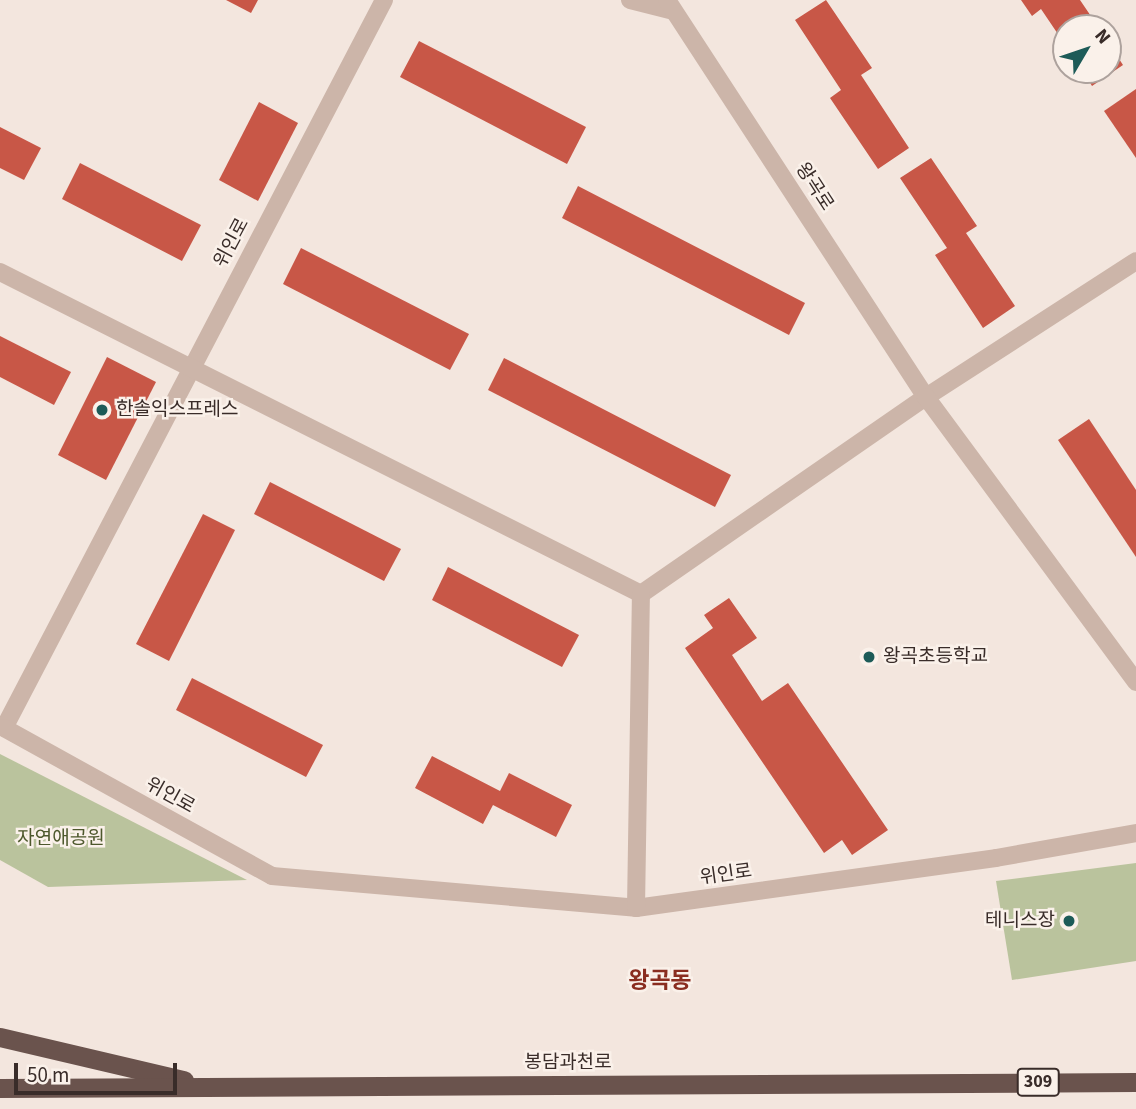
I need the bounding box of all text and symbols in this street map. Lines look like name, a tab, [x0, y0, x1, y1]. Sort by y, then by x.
north arrow	[1052, 14, 1122, 84]
text: N	[1088, 23, 1117, 50]
street label: 왕곡로	[790, 159, 838, 215]
street label: 위인로	[210, 214, 254, 272]
place label: 한솔익스프레스	[116, 399, 238, 421]
marker: 한솔익스프레스	[94, 402, 110, 418]
place label: 왕곡초등학교	[883, 646, 988, 668]
marker: 왕곡초등학교	[861, 649, 877, 665]
street label: 위인로	[142, 773, 198, 819]
park label: 자연애공원	[17, 828, 105, 850]
street label: 위인로	[698, 860, 754, 890]
place label: 테니스장	[985, 910, 1055, 932]
marker: 테니스장	[1061, 913, 1077, 929]
district label: 왕곡동	[628, 967, 692, 995]
scale bar	[18, 1050, 180, 1094]
street label: 봉담과천로	[524, 1052, 612, 1074]
text: 50 m	[27, 1060, 69, 1090]
road number: 309	[1015, 1068, 1061, 1097]

